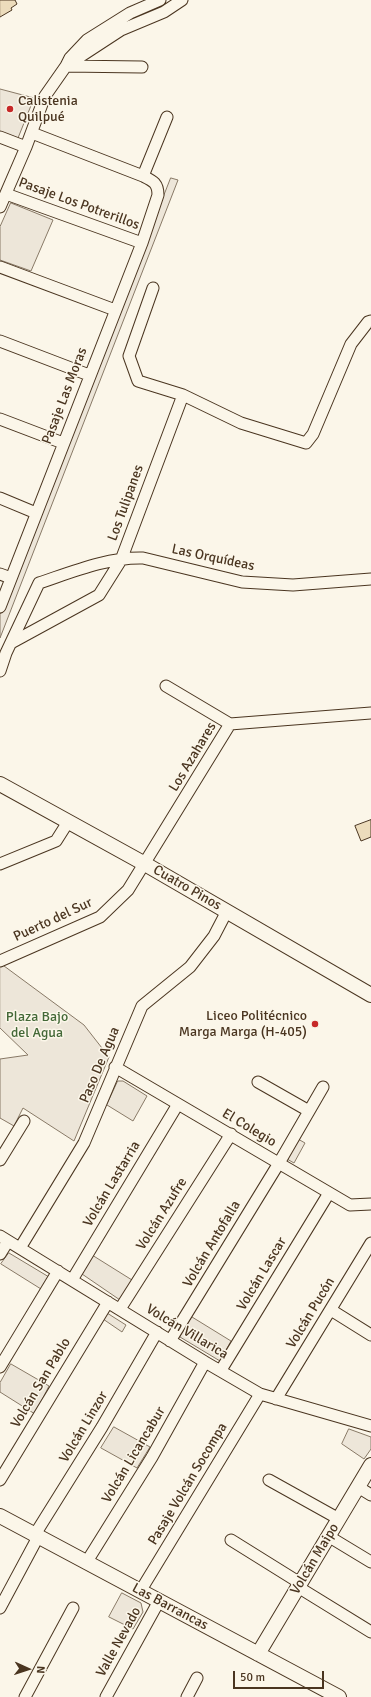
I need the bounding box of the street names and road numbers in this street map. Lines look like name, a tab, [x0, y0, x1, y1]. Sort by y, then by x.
street label: Pasaje Los Potrerillos	[16, 174, 142, 234]
street label: Pasaje Las Moras	[39, 345, 91, 447]
street label: Los Tulipanes	[104, 463, 148, 543]
street label: Las Orquídeas	[170, 541, 256, 575]
street label: Los Azahares	[166, 719, 220, 795]
street label: Cuatro Pinos	[150, 862, 224, 914]
street label: Puerto del Sur	[11, 894, 95, 946]
street label: Paso De Agua	[76, 1024, 124, 1106]
street label: El Colegio	[219, 1105, 279, 1151]
street label: Volcán Lastarria	[80, 1138, 144, 1230]
street label: Volcán Azufre	[133, 1175, 191, 1253]
street label: Volcán Antofalla	[180, 1198, 244, 1290]
street label: Volcán Lascar	[234, 1234, 290, 1314]
street label: Volcán Pucón	[283, 1274, 339, 1352]
street label: Volcán Villarica	[143, 1301, 231, 1363]
street label: Volcán San Pablo	[8, 1335, 74, 1431]
street label: Volcán Linzor	[56, 1388, 112, 1466]
street label: Volcán Licancabur	[99, 1404, 169, 1506]
street label: Pasaje Volcán Socompa	[145, 1420, 231, 1548]
street label: Volcán Maipo	[287, 1520, 343, 1598]
street label: Las Barrancas	[129, 1580, 211, 1634]
street label: Valle Nevado	[93, 1604, 145, 1680]

